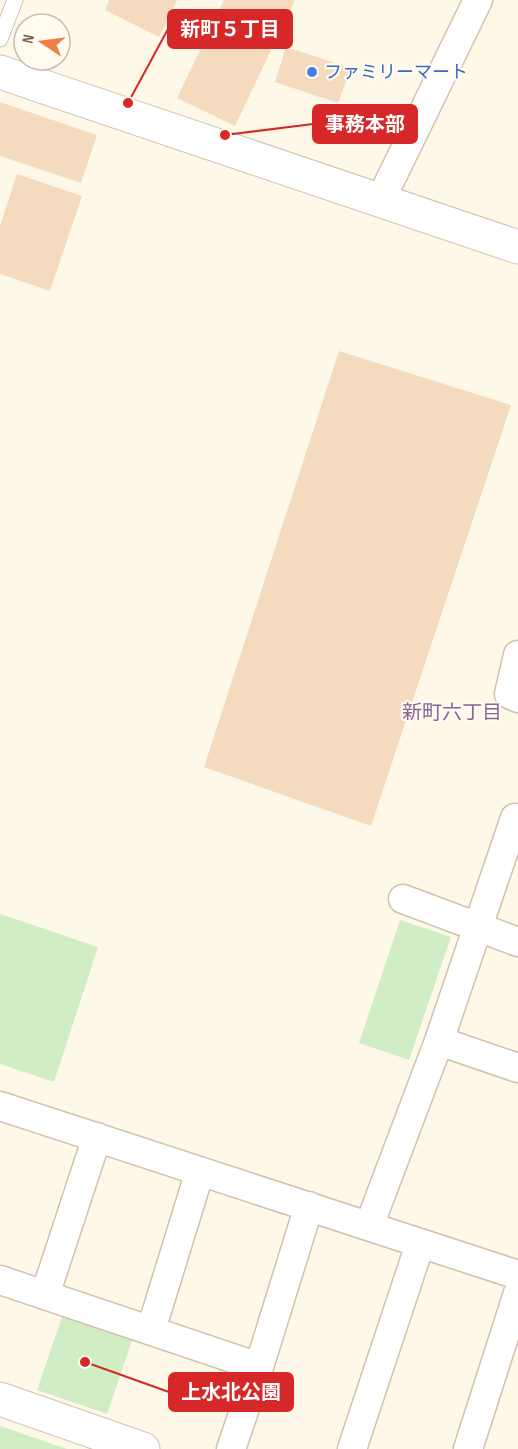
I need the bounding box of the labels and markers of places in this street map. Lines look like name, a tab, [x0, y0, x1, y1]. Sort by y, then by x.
callout: 新町５丁目	[168, 10, 292, 48]
place label: ファミリーマート	[324, 62, 468, 83]
marker: ファミリーマート	[305, 65, 319, 79]
callout: 事務本部	[313, 105, 417, 143]
callout: 上水北公園	[169, 1373, 293, 1411]

